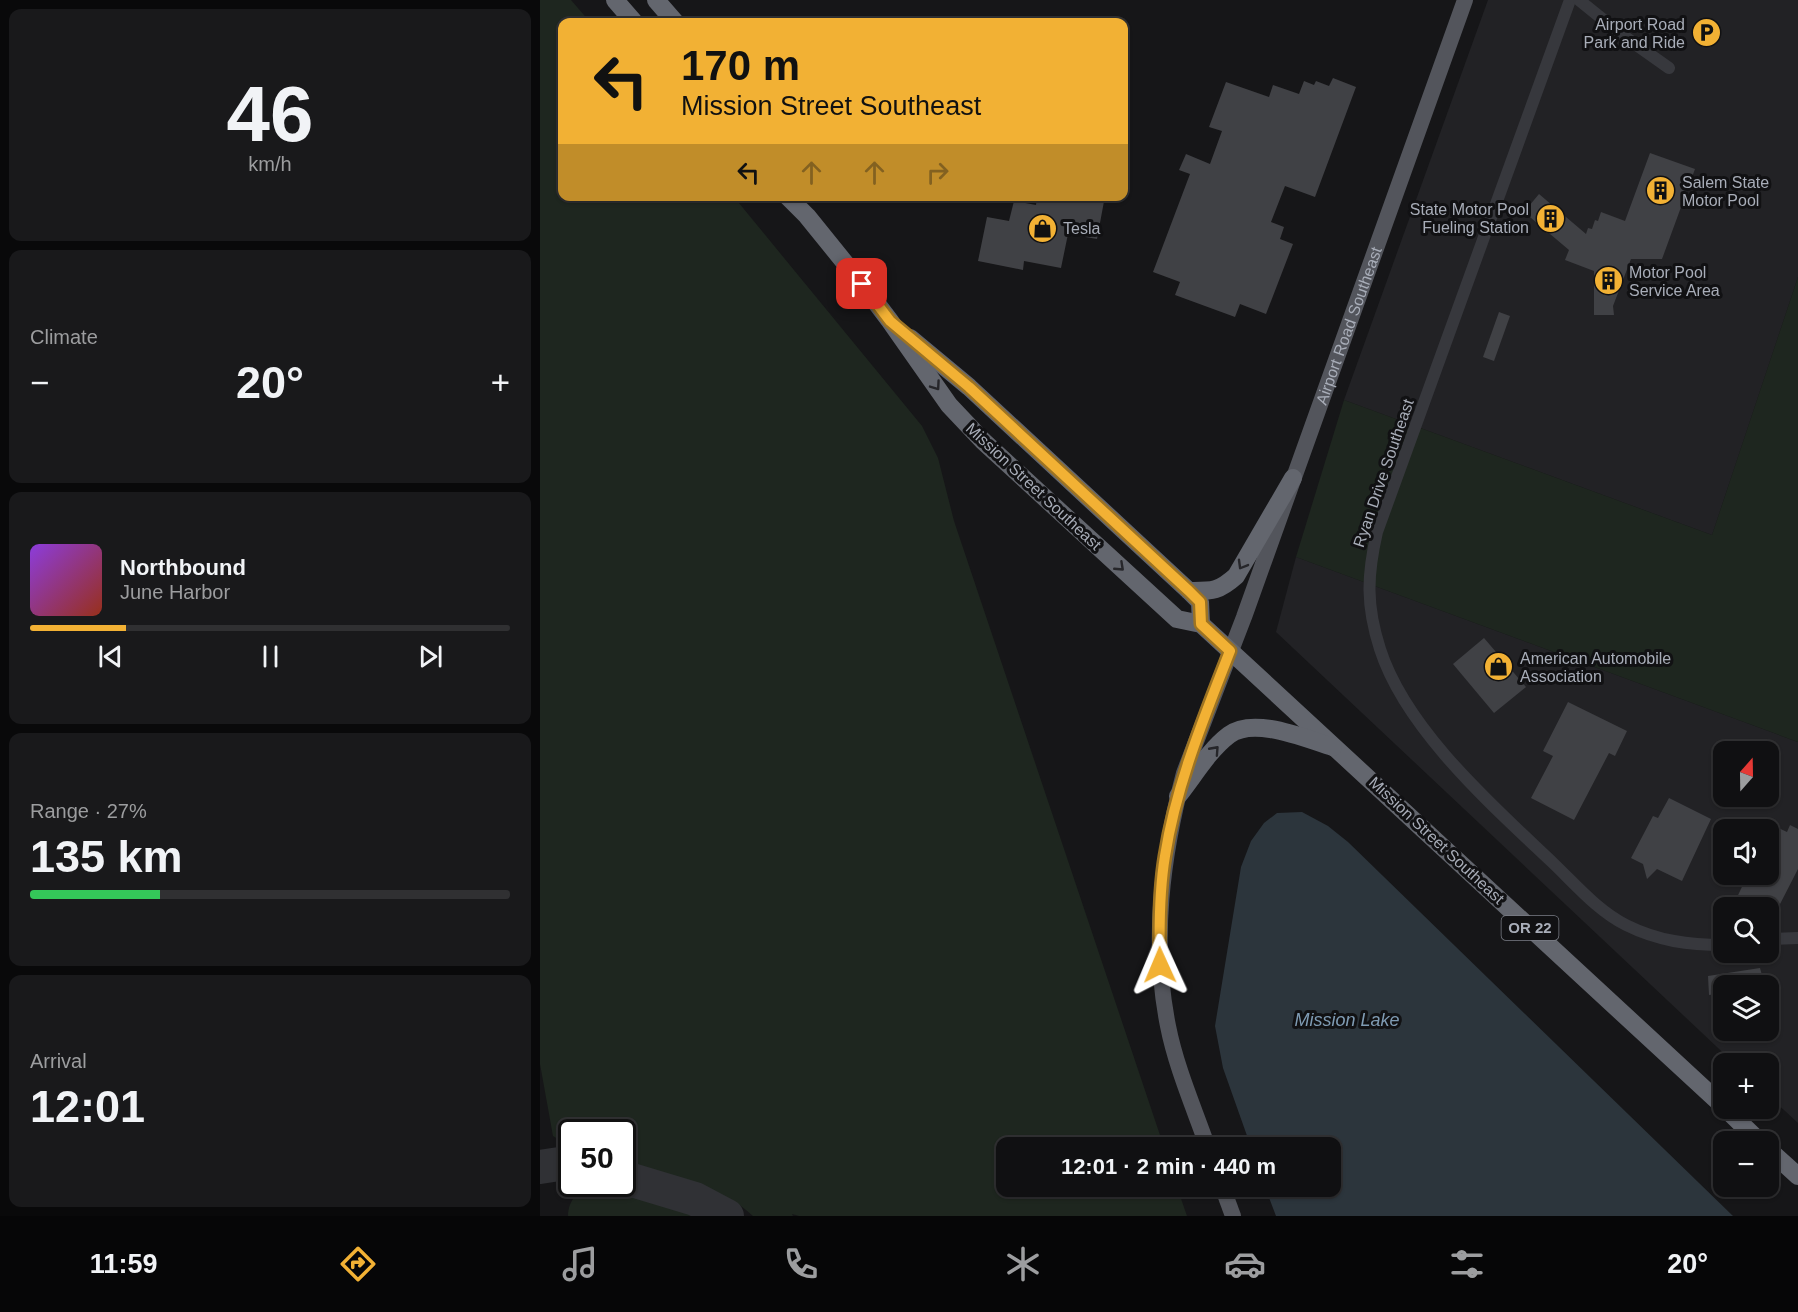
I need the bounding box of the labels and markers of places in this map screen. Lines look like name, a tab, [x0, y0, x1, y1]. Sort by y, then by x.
place label: Airport Road Park and Ride	[1584, 16, 1685, 51]
parking icon: Airport Road Park and Ride	[1690, 17, 1722, 49]
place label: Salem State Motor Pool	[1682, 174, 1769, 209]
building icon: Salem State Motor Pool	[1645, 175, 1677, 207]
place label: State Motor Pool Fueling Station	[1410, 201, 1529, 236]
building icon: State Motor Pool Fueling Station	[1534, 202, 1566, 234]
shop icon: Tesla	[1026, 212, 1058, 244]
place label: Tesla	[1063, 220, 1100, 237]
pin	[836, 258, 887, 309]
place label: Motor Pool Service Area	[1629, 264, 1720, 299]
building icon: Motor Pool Service Area	[1592, 265, 1624, 297]
place label: American Automobile Association	[1520, 650, 1671, 685]
shop icon: American Automobile Association	[1483, 651, 1515, 683]

